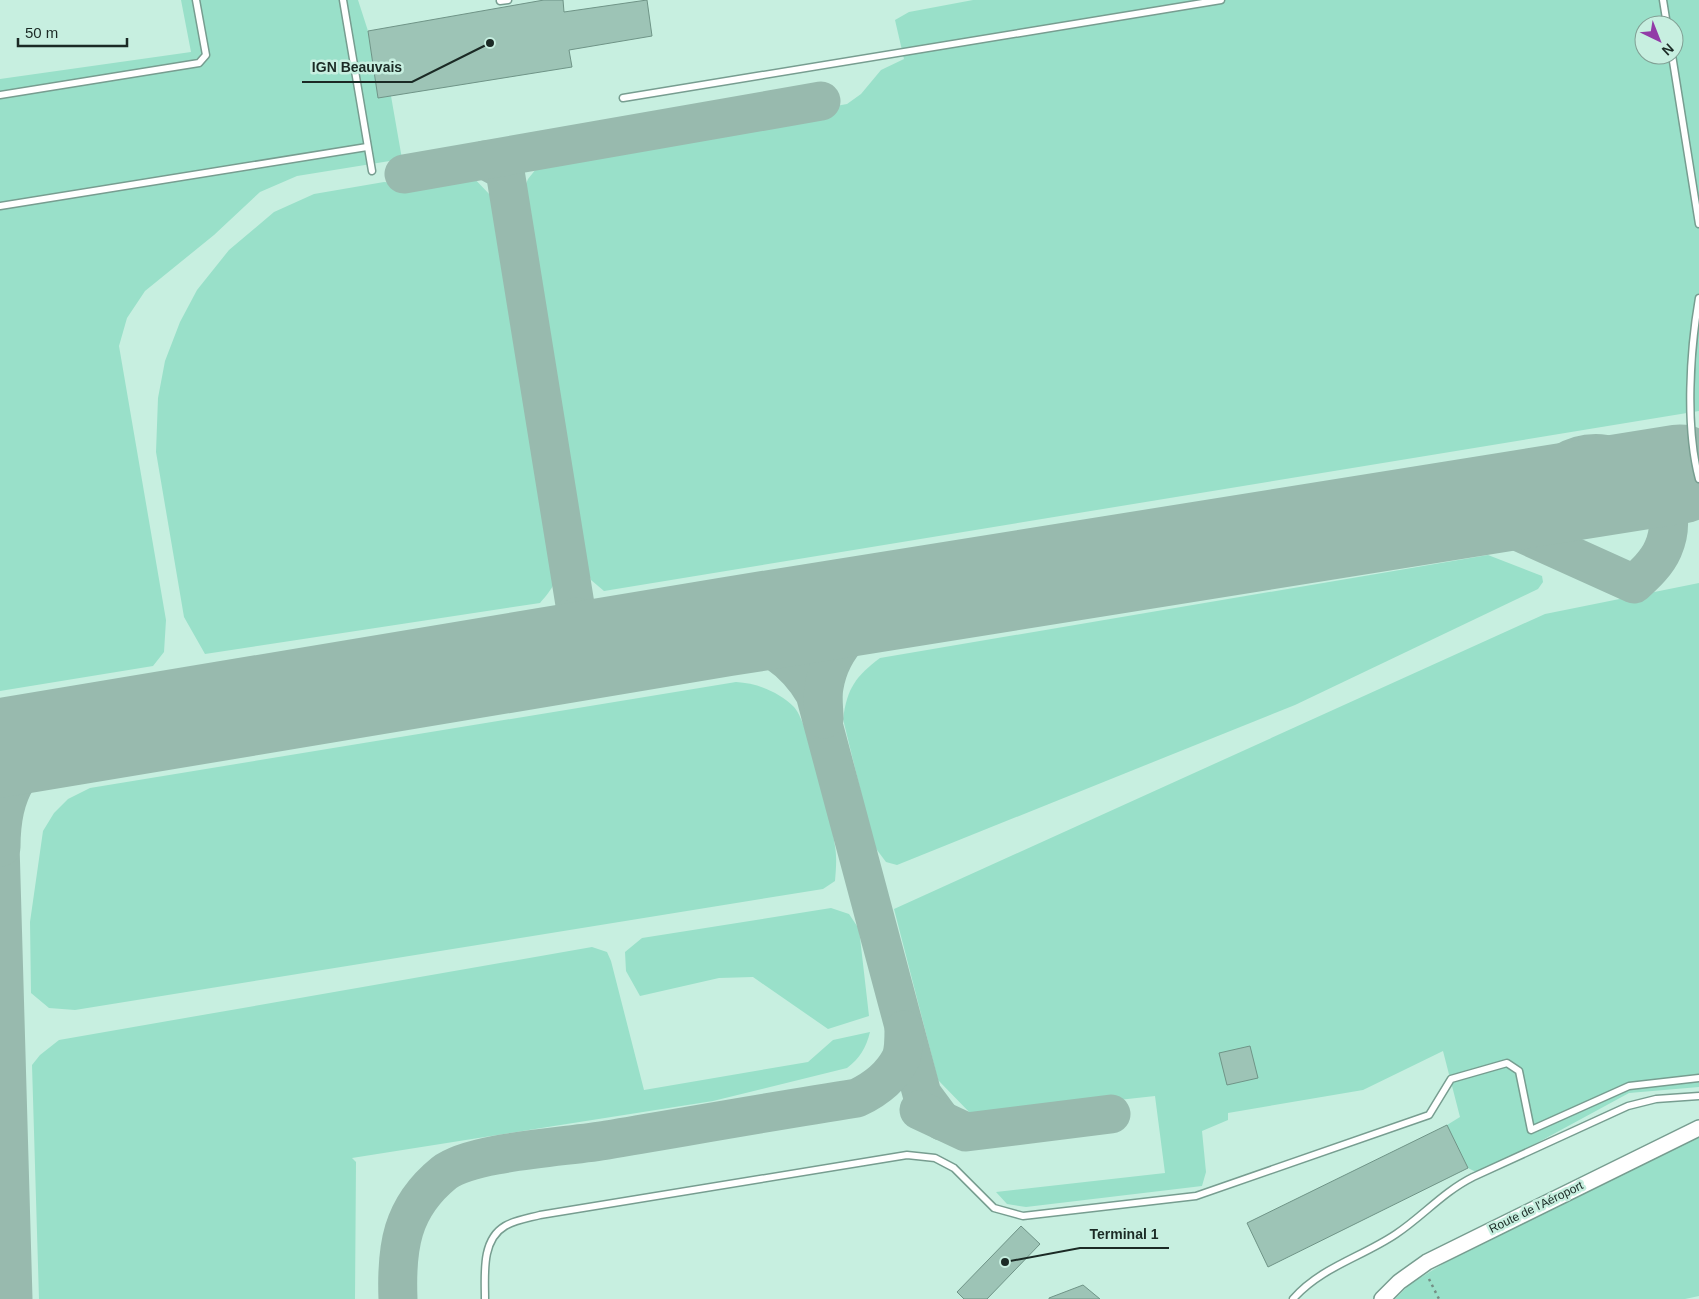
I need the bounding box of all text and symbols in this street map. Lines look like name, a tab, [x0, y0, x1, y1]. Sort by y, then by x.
scale bar	[18, 15, 126, 47]
north arrow	[1634, 15, 1684, 65]
text: 50 m	[25, 24, 58, 41]
text: N	[1659, 40, 1677, 59]
callout: IGN Beauvais	[302, 53, 412, 82]
text: IGN Beauvais	[312, 59, 402, 75]
street label: Route de l'Aéroport	[1487, 1178, 1586, 1236]
callout: Terminal 1	[1080, 1219, 1169, 1248]
text: Terminal 1	[1090, 1226, 1159, 1242]

